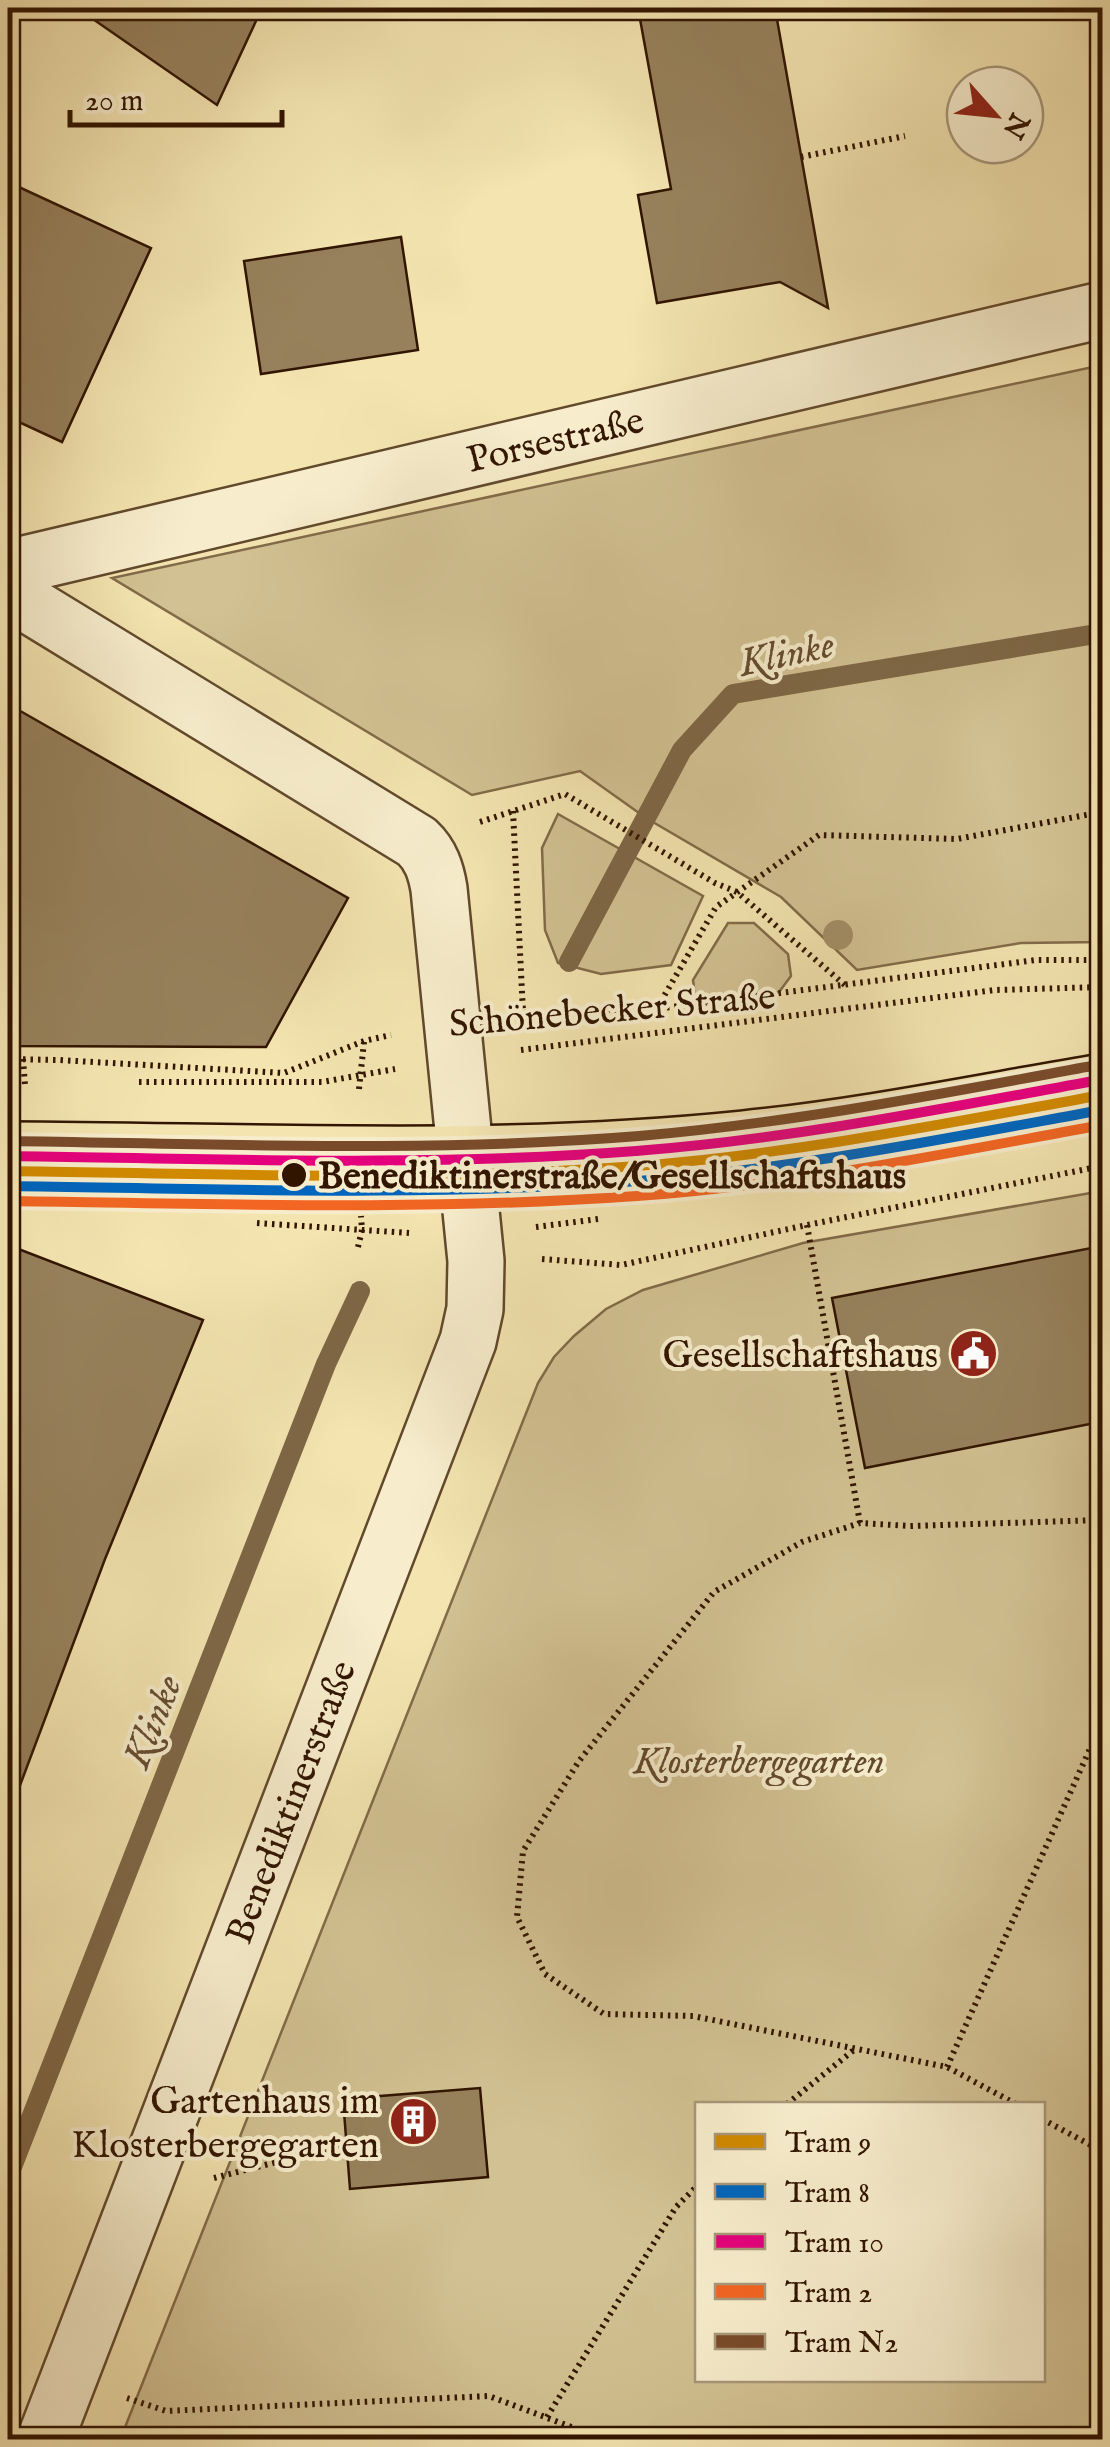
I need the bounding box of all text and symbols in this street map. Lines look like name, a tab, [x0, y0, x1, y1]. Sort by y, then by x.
scale bar	[70, 65, 282, 127]
north arrow	[945, 65, 1045, 165]
text: 20 m	[85, 83, 144, 121]
text: N	[994, 106, 1037, 144]
street label: Porsestraße	[462, 398, 649, 486]
water label: Klinke	[733, 620, 840, 691]
street label: Schönebecker Straße	[447, 974, 778, 1050]
place label: Benediktinerstraße/Gesellschaftshaus	[318, 1154, 906, 1202]
marker: Benediktinerstraße/Gesellschaftshaus	[279, 1160, 309, 1190]
public building icon: Gesellschaftshaus	[947, 1328, 999, 1380]
place label: Gesellschaftshaus	[663, 1333, 938, 1381]
street label: Benediktinerstraße	[217, 1655, 369, 1952]
water label: Klinke	[112, 1668, 196, 1778]
park label: Klosterbergegarten	[632, 1739, 884, 1787]
place label: Gartenhaus im Klosterbergegarten	[72, 2079, 379, 2171]
building icon: Gartenhaus im Klosterbergegarten	[388, 2096, 440, 2148]
legend	[695, 2102, 1045, 2382]
text: Tram 9	[785, 2125, 871, 2163]
text: Tram 8	[785, 2175, 870, 2213]
text: Tram 10	[785, 2225, 884, 2263]
text: Tram 2	[785, 2275, 872, 2313]
text: Tram N2	[785, 2325, 898, 2363]

